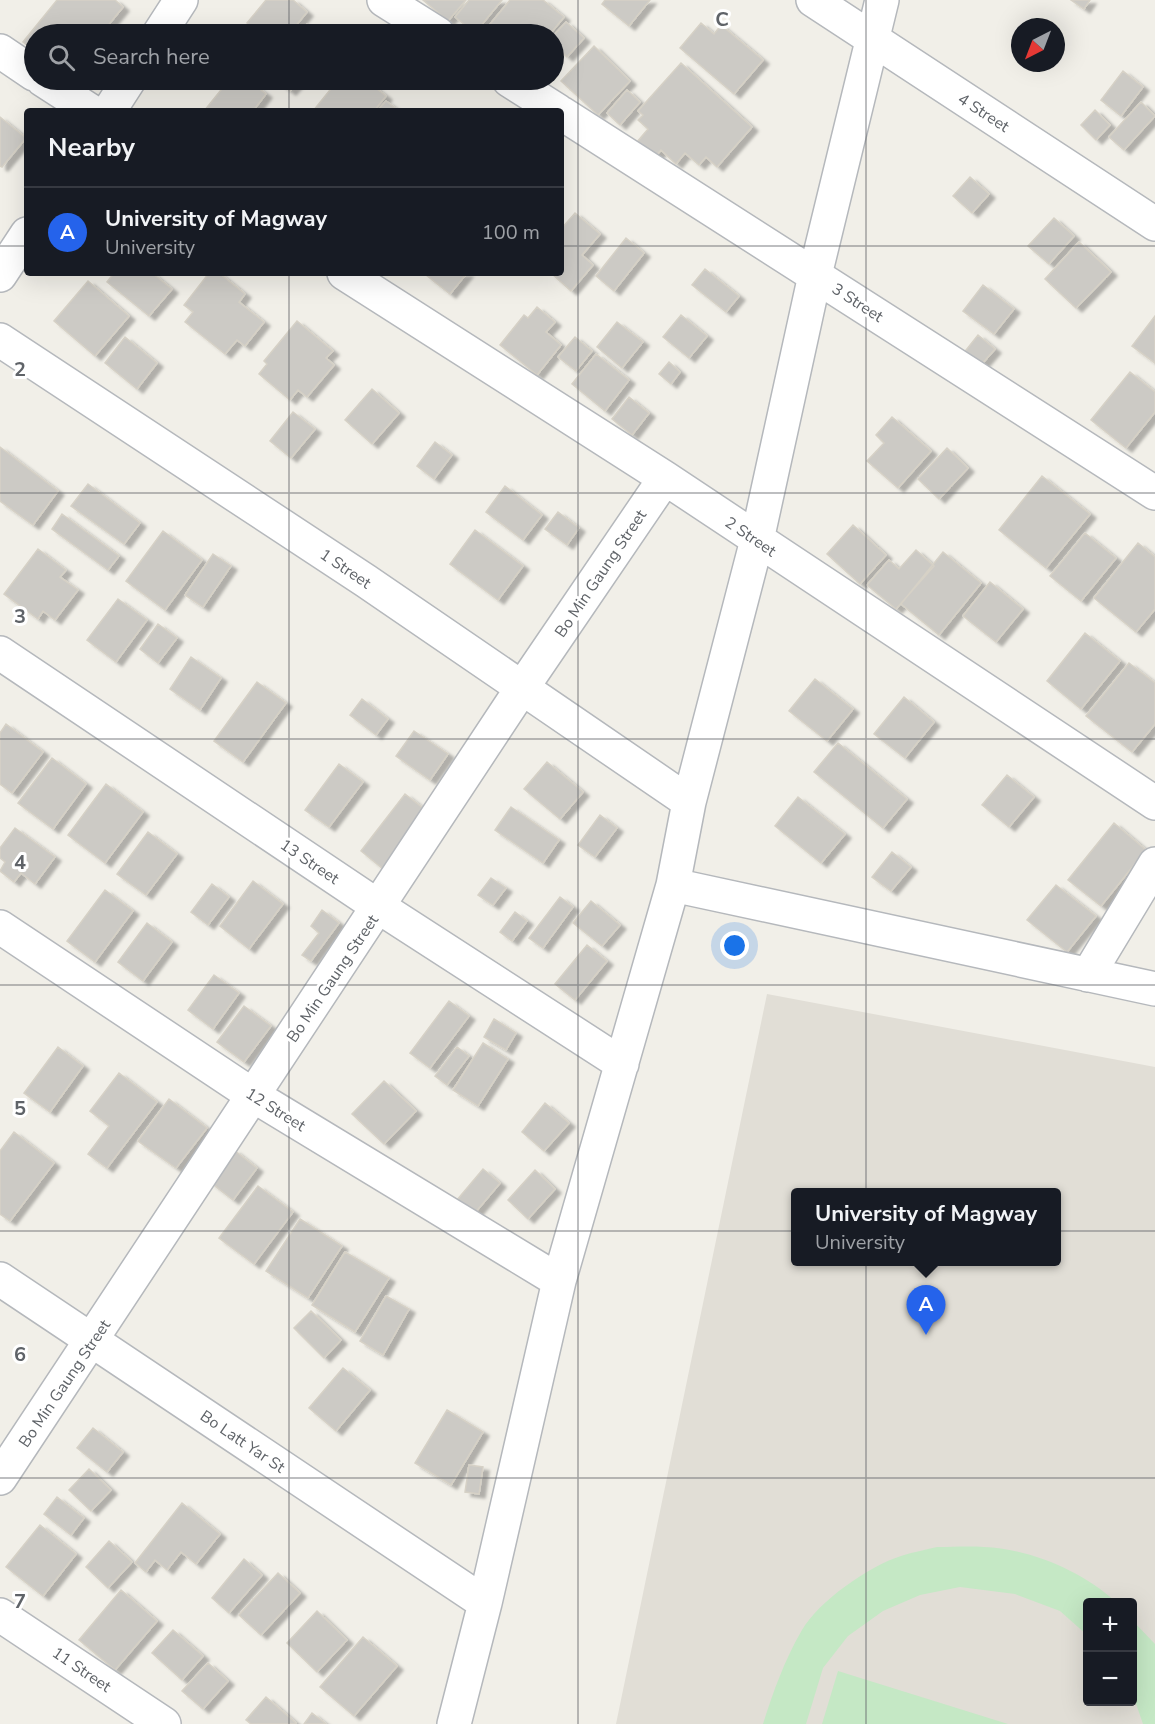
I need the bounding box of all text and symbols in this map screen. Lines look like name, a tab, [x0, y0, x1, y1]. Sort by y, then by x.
text: C	[715, 6, 729, 33]
north arrow	[1011, 18, 1065, 72]
search box	[24, 24, 564, 90]
icon: search	[45, 41, 78, 74]
text: Search here	[93, 42, 210, 72]
street label: 4 Street	[953, 88, 1014, 138]
text: Nearby	[48, 130, 135, 165]
text: University of Magway	[105, 204, 327, 234]
text: A	[60, 219, 75, 246]
text: 100 m	[482, 219, 540, 246]
text: University	[105, 234, 195, 261]
street label: 3 Street	[827, 278, 888, 328]
text: 2	[14, 356, 26, 383]
street label: Bo Min Gaung Street	[550, 505, 652, 642]
street label: 2 Street	[721, 512, 781, 562]
street label: 1 Street	[316, 544, 376, 594]
text: 3	[14, 603, 26, 630]
street label: 13 Street	[276, 834, 344, 890]
text: 4	[14, 849, 26, 876]
street label: Bo Min Gaung Street	[282, 910, 384, 1047]
your location	[720, 931, 749, 960]
street label: 12 Street	[241, 1083, 310, 1137]
text: 5	[14, 1095, 26, 1122]
popup	[791, 1188, 1061, 1266]
text: University of Magway	[815, 1199, 1037, 1229]
text: University	[815, 1229, 905, 1256]
pin: A	[906, 1286, 946, 1335]
street label: Bo Min Gaung Street	[14, 1315, 116, 1452]
text: 6	[14, 1341, 26, 1368]
street label: Bo Latt Yar St	[196, 1405, 290, 1479]
text: 7	[14, 1588, 26, 1615]
map controls	[1083, 1598, 1137, 1706]
button: +	[1083, 1598, 1137, 1652]
street label: 11 Street	[48, 1642, 116, 1698]
button: −	[1083, 1652, 1137, 1706]

